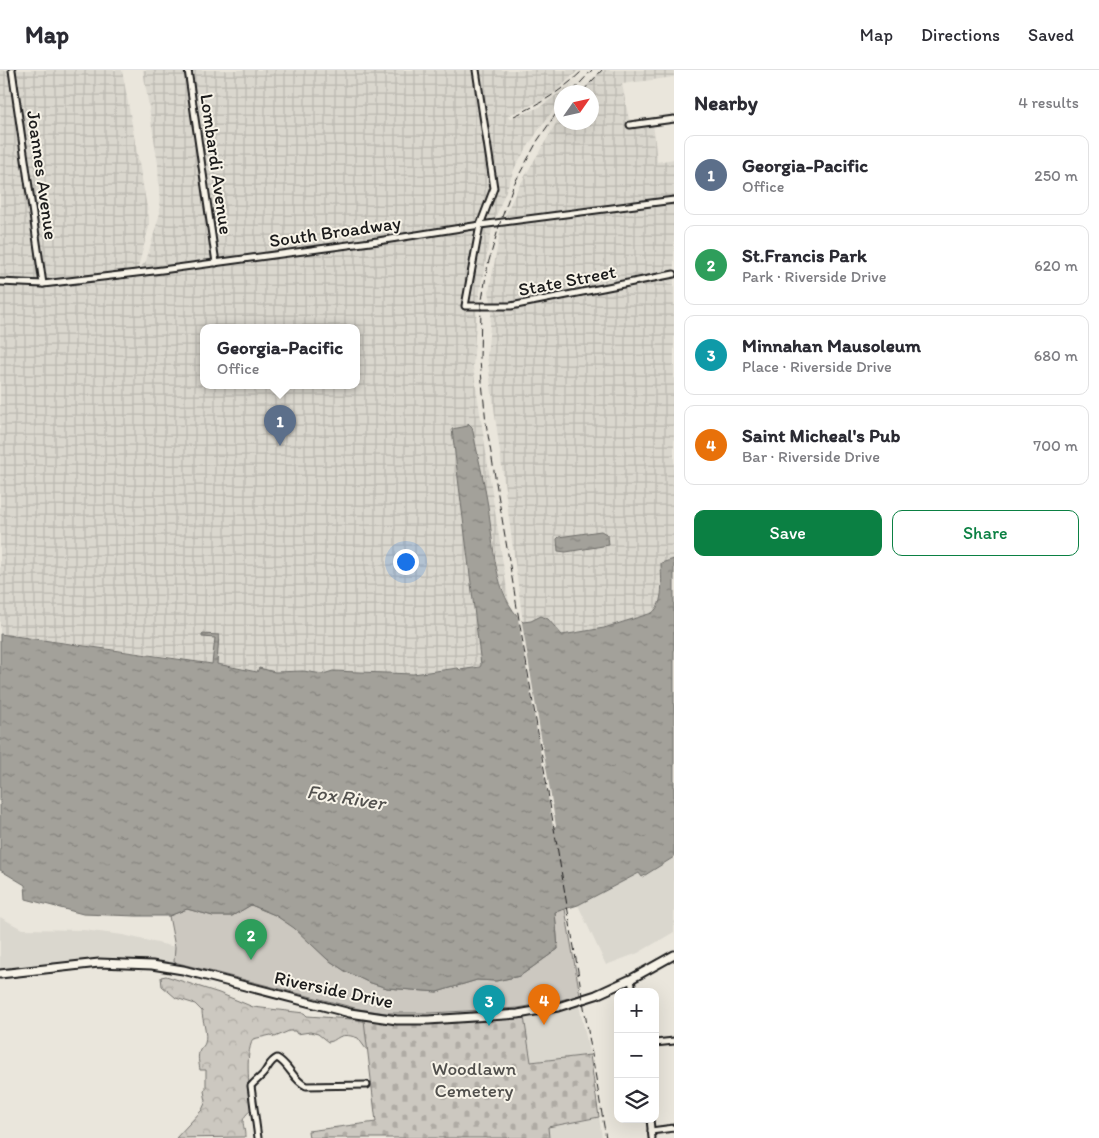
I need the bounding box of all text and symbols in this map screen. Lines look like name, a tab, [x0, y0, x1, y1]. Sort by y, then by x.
text: Map	[25, 20, 69, 49]
text: Map	[860, 24, 893, 46]
text: Directions	[921, 24, 1000, 46]
text: Saved	[1028, 24, 1074, 46]
north arrow	[554, 85, 599, 130]
text: Nearby	[694, 90, 758, 115]
street label: Lombardi Avenue	[195, 92, 238, 236]
text: 4 results	[1018, 93, 1079, 112]
street label: Joannes Avenue	[22, 109, 63, 241]
text: Georgia-Pacific	[742, 154, 868, 177]
text: 1	[707, 166, 715, 185]
text: 250 m	[1034, 166, 1078, 185]
text: Office	[742, 177, 784, 196]
street label: South Broadway	[268, 211, 402, 252]
text: St.Francis Park	[742, 244, 867, 267]
text: 2	[707, 256, 715, 275]
text: 620 m	[1034, 256, 1078, 275]
street label: State Street	[516, 260, 618, 301]
text: Park · Riverside Drive	[742, 267, 886, 286]
popup	[200, 324, 360, 389]
text: Minnahan Mausoleum	[742, 334, 921, 357]
text: Georgia-Pacific	[217, 336, 343, 359]
text: 3	[707, 346, 715, 365]
text: 680 m	[1034, 346, 1078, 365]
text: Place · Riverside Drive	[742, 357, 892, 376]
text: Office	[217, 359, 259, 378]
pin: 1	[264, 405, 296, 446]
text: Saint Micheal's Pub	[742, 424, 900, 447]
text: 4	[706, 436, 716, 455]
text: 700 m	[1033, 436, 1078, 455]
text: Bar · Riverside Drive	[742, 447, 880, 466]
button: Save	[694, 510, 882, 556]
button: Share	[892, 510, 1079, 556]
your location	[393, 549, 419, 575]
water label: Fox River	[305, 779, 389, 815]
pin: 2	[235, 919, 267, 960]
street label: Riverside Drive	[272, 966, 395, 1013]
pin: 4	[528, 984, 560, 1025]
pin: 3	[473, 985, 505, 1026]
map controls	[614, 988, 659, 1123]
button: +	[614, 988, 659, 1033]
button: −	[614, 1033, 659, 1078]
park label: Woodlawn Cemetery	[432, 1057, 516, 1102]
button: layers	[614, 1078, 659, 1123]

